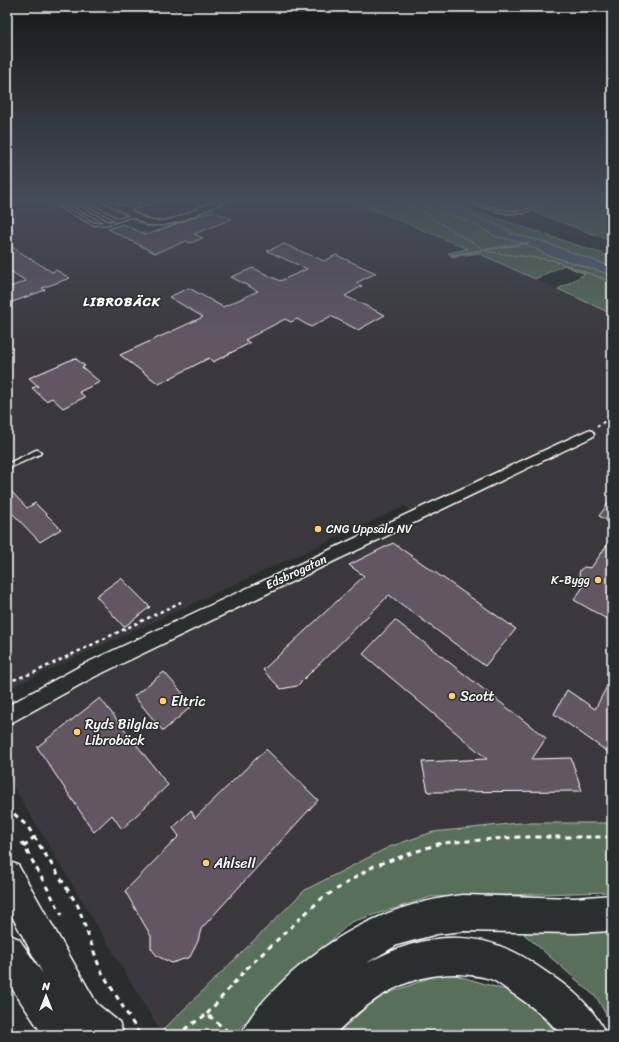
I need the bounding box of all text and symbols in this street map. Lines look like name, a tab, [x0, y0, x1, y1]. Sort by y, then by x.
district label: LIBROBÄCK	[83, 290, 161, 313]
place label: CNG Uppsala NV	[326, 518, 413, 540]
marker: CNG Uppsala NV	[313, 524, 323, 534]
street label: Edsbrogatan	[262, 548, 331, 596]
place label: K-Bygg	[551, 569, 590, 591]
marker: K-Bygg	[593, 575, 603, 585]
place label: Scott	[460, 684, 495, 709]
place label: Eltric	[171, 689, 205, 714]
marker: Scott	[447, 691, 457, 701]
marker: Eltric	[158, 696, 168, 706]
place label: Ryds Bilglas Librobäck	[85, 712, 159, 753]
marker: Ryds Bilglas Librobäck	[72, 727, 82, 737]
place label: Ahlsell	[213, 851, 256, 876]
marker: Ahlsell	[201, 858, 211, 868]
north arrow	[26, 976, 66, 1016]
text: N	[41, 977, 50, 996]

